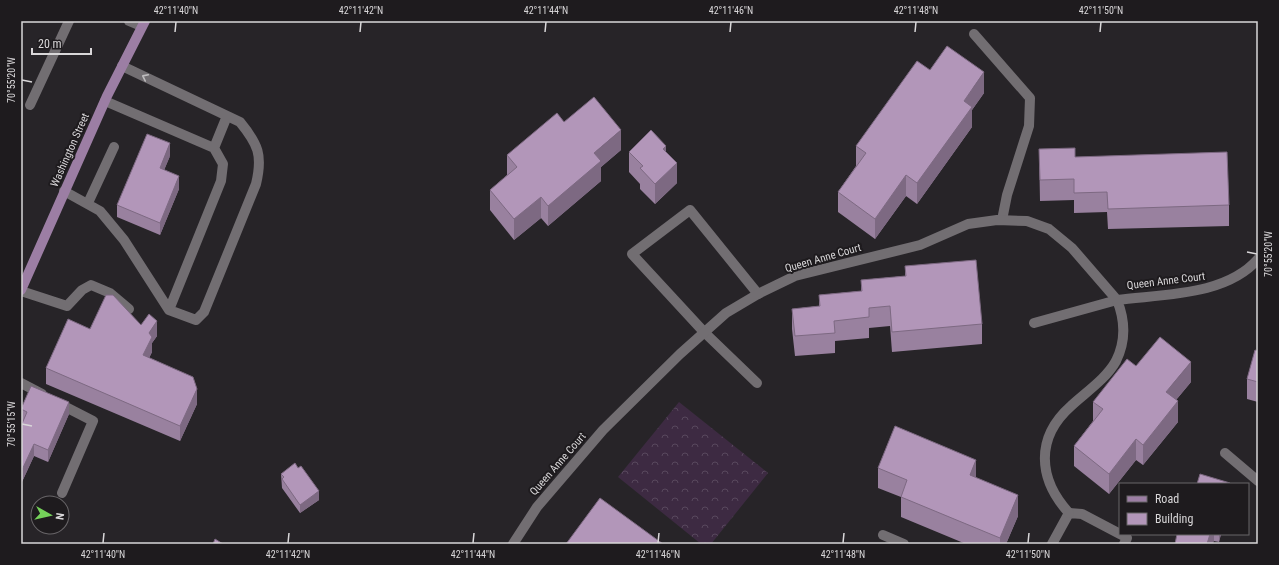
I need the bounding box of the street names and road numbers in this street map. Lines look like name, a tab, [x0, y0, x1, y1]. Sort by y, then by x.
street label: Washington Street	[48, 111, 92, 189]
street label: Queen Anne Court	[783, 241, 863, 275]
street label: Queen Anne Court	[1126, 270, 1206, 292]
street label: Queen Anne Court	[527, 430, 589, 498]

